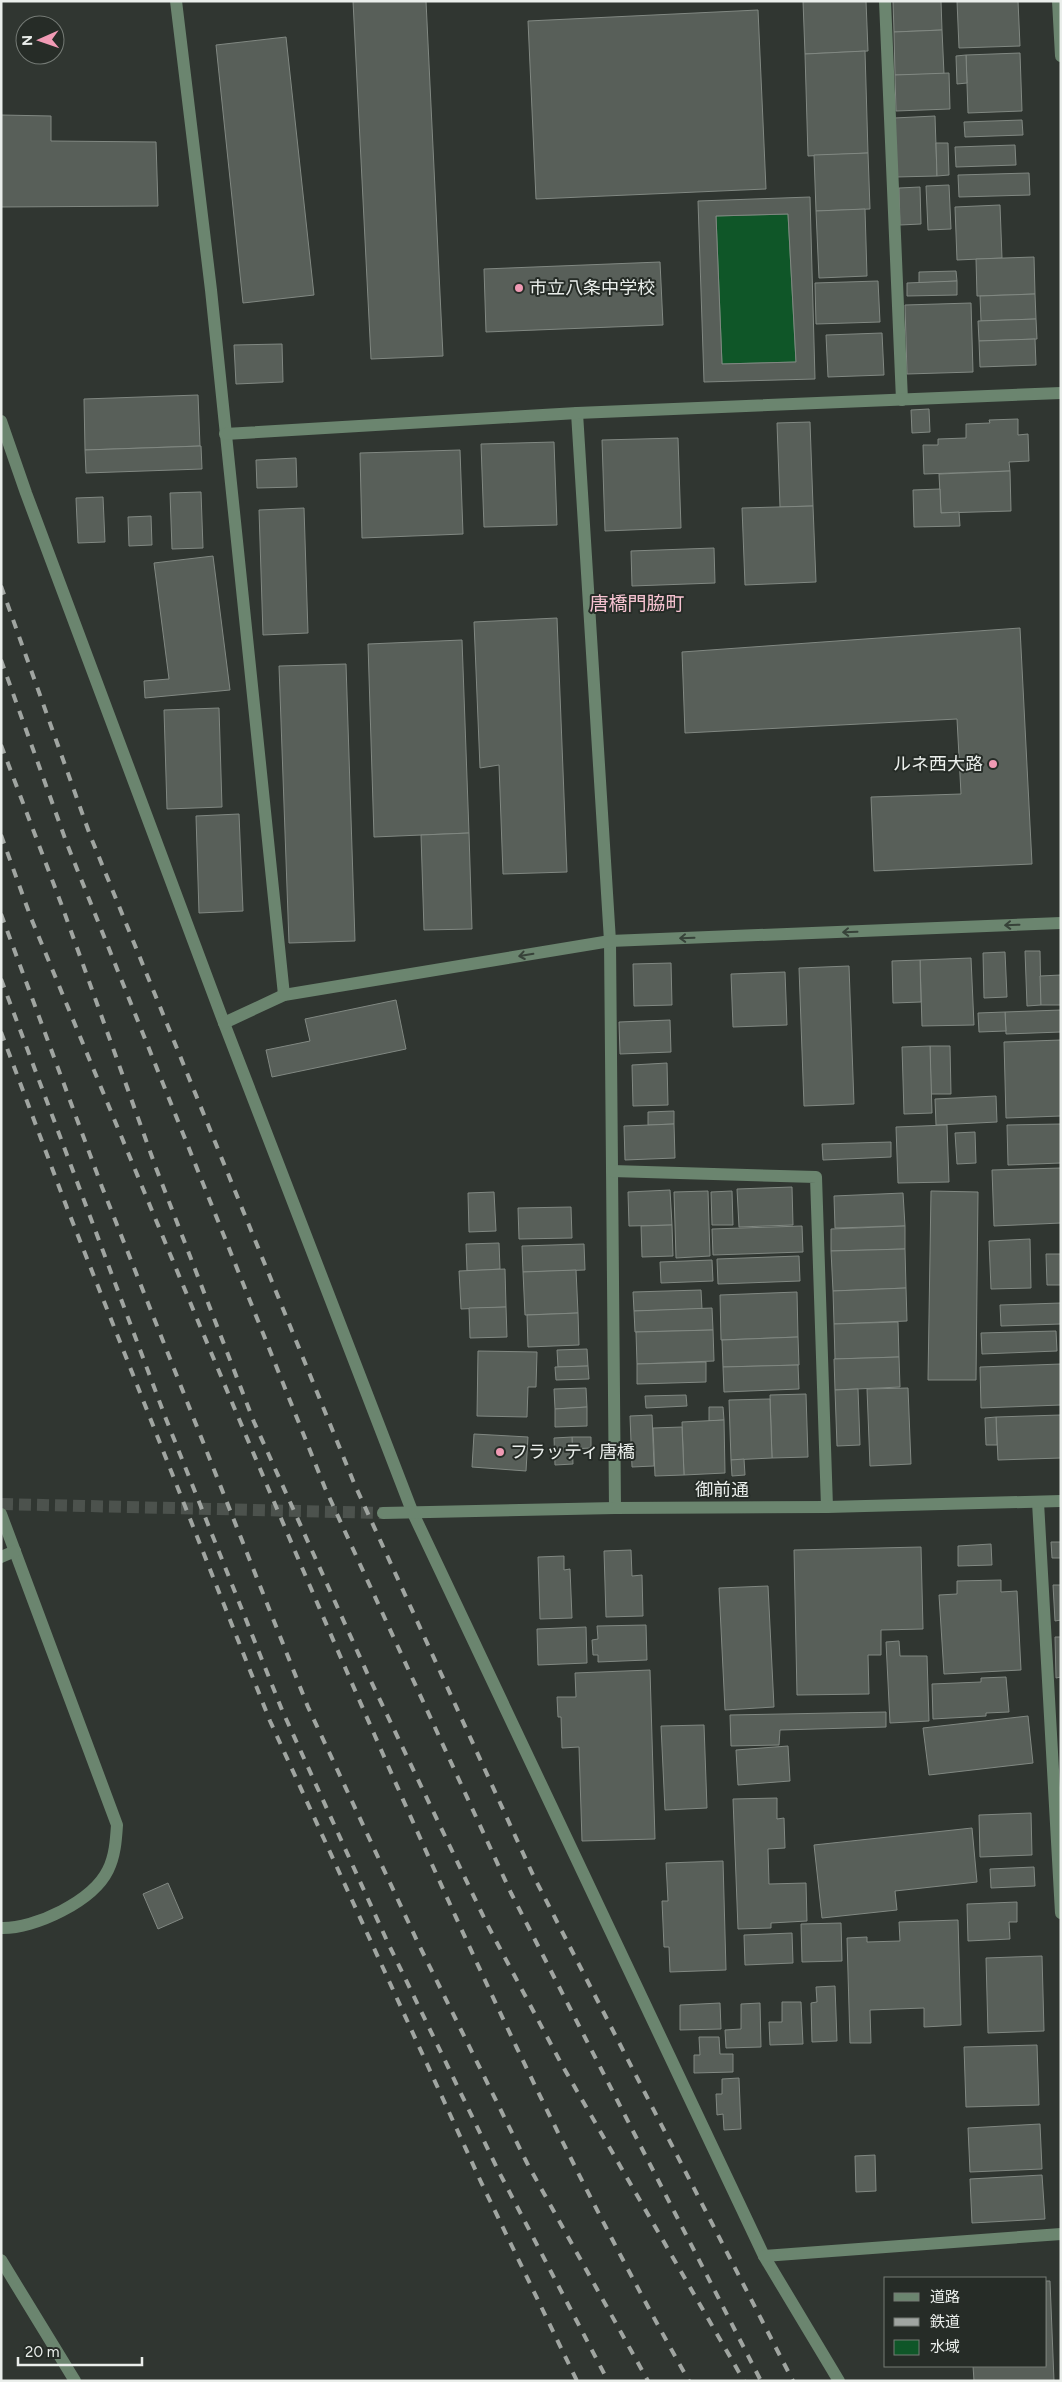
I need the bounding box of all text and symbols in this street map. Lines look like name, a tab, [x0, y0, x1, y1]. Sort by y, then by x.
north arrow	[15, 15, 65, 65]
text: N	[19, 35, 36, 46]
place label: 市立八条中学校	[529, 277, 655, 299]
marker: 市立八条中学校	[513, 282, 525, 294]
district label: 唐橋門脇町	[589, 592, 685, 615]
place label: ルネ西大路	[893, 753, 983, 775]
marker: ルネ西大路	[987, 758, 999, 770]
one-way arrow	[1004, 921, 1020, 930]
one-way arrow	[842, 927, 858, 936]
one-way arrow	[680, 934, 696, 943]
one-way arrow	[518, 951, 534, 961]
place label: フラッティ唐橋	[510, 1441, 635, 1463]
marker: フラッティ唐橋	[494, 1446, 506, 1458]
street label: 御前通	[695, 1479, 749, 1501]
legend	[884, 2277, 1047, 2367]
text: 道路	[930, 2288, 960, 2306]
text: 鉄道	[930, 2313, 960, 2331]
scale bar	[18, 2334, 141, 2366]
text: 水域	[930, 2338, 960, 2356]
text: 20 m	[25, 2343, 59, 2361]

